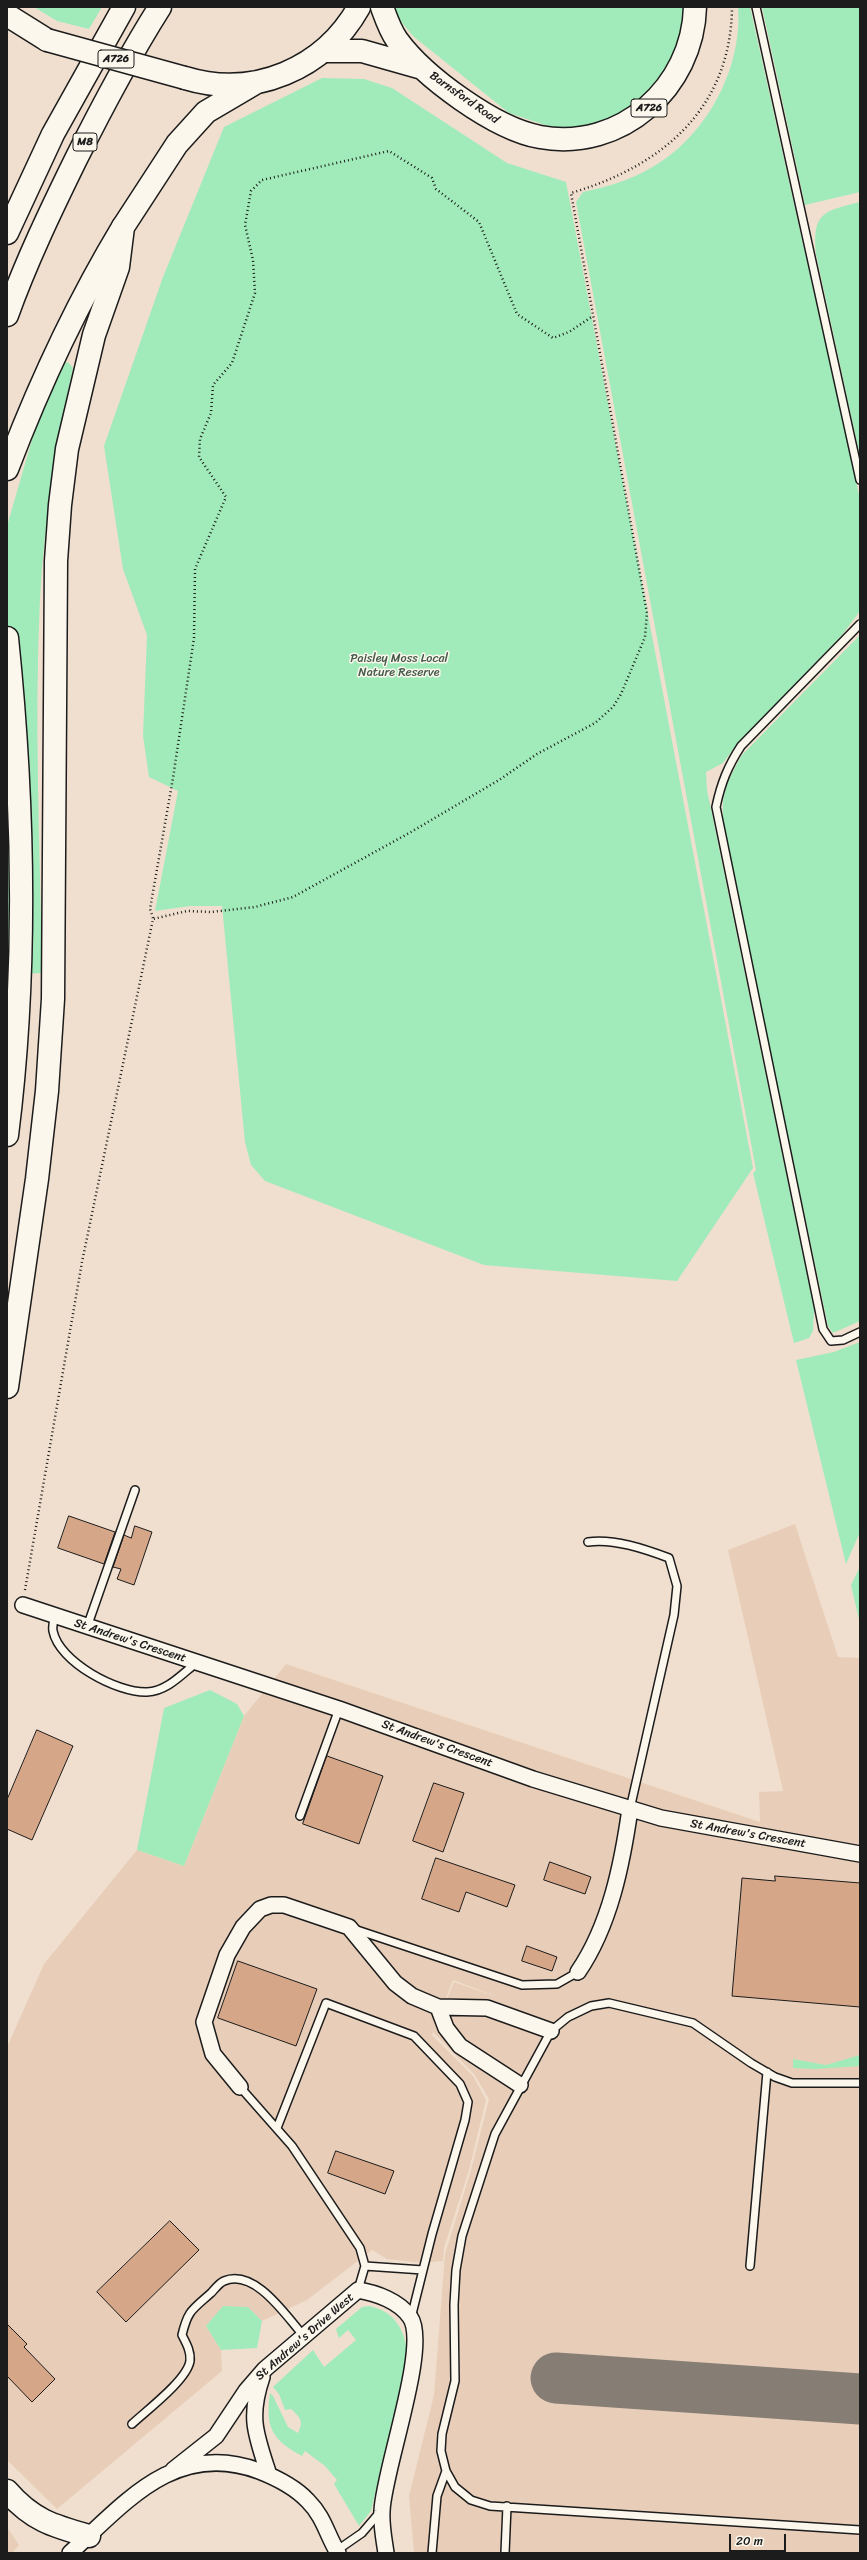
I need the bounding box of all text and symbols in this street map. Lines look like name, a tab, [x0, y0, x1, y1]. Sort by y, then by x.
road number: A726	[98, 50, 134, 68]
street label: Barnsford Road	[427, 69, 501, 127]
road number: A726	[631, 99, 667, 117]
road number: M8	[73, 133, 97, 151]
park label: Paisley Moss Local Nature Reserve	[350, 652, 448, 680]
street label: St Andrew's Crescent	[72, 1616, 188, 1666]
street label: St Andrew's Crescent	[380, 1717, 494, 1771]
street label: St Andrew's Crescent	[689, 1817, 807, 1851]
street label: St Andrew's Drive West	[253, 2290, 357, 2384]
scale bar	[731, 2526, 788, 2552]
text: 20 m	[736, 2530, 763, 2552]

